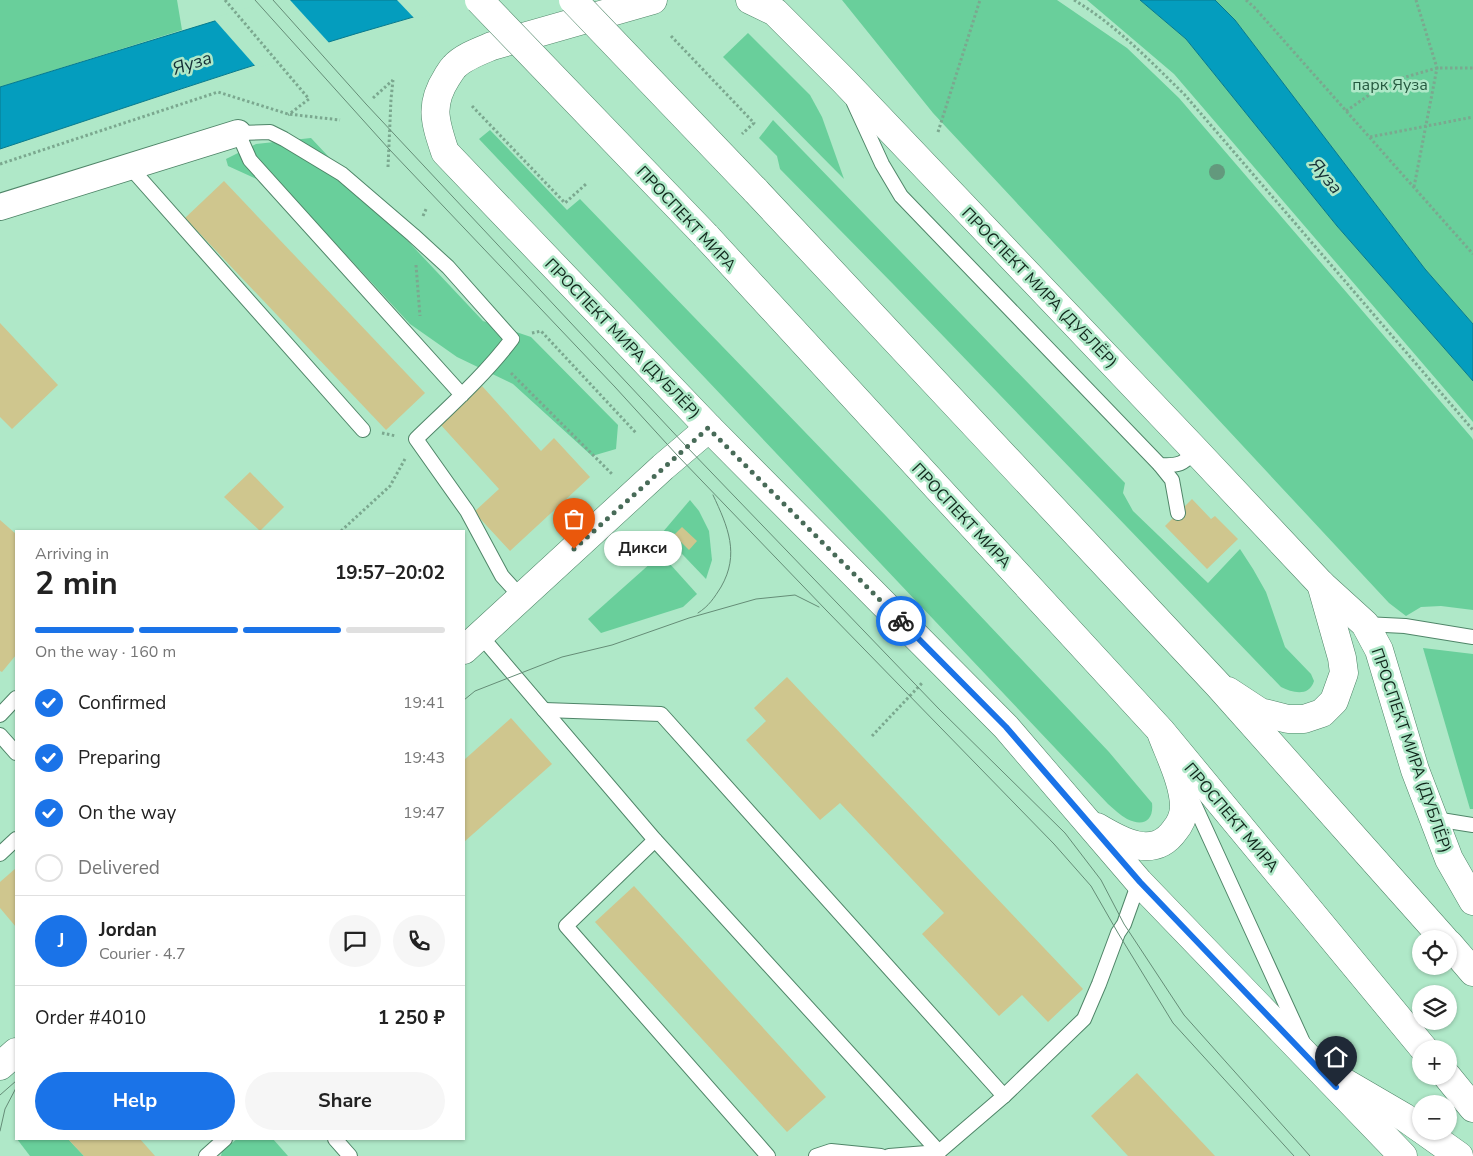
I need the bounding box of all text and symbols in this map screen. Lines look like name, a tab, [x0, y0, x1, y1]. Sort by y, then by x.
water label: Яуза	[169, 45, 215, 81]
park label: парк Яуза	[1352, 74, 1428, 96]
water label: Яуза	[1304, 153, 1348, 199]
street label: ПРОСПЕКТ МИРА	[632, 161, 741, 276]
street label: ПРОСПЕКТ МИРА (ДУБЛЁР)	[957, 203, 1122, 373]
street label: ПРОСПЕКТ МИРА (ДУБЛЁР)	[540, 254, 705, 424]
street label: ПРОСПЕКТ МИРА	[907, 458, 1016, 573]
pin	[553, 498, 595, 549]
icon: bag	[560, 505, 588, 533]
callout: Дикси	[604, 532, 682, 566]
text: Дикси	[619, 537, 667, 559]
text: Arriving in	[35, 543, 109, 565]
text: 19:57–20:02	[335, 560, 445, 586]
text: 2 min	[35, 562, 118, 605]
courier	[876, 596, 926, 646]
icon: bike	[887, 607, 915, 635]
text: On the way · 160 m	[35, 641, 176, 663]
street label: ПРОСПЕКТ МИРА (ДУБЛЁР)	[1366, 645, 1457, 856]
icon: check	[35, 689, 63, 717]
text: Confirmed	[78, 690, 166, 716]
text: 19:41	[403, 692, 445, 714]
icon: check	[35, 744, 63, 772]
text: Preparing	[78, 745, 161, 771]
text: 19:43	[403, 747, 445, 769]
street label: ПРОСПЕКТ МИРА	[1179, 758, 1284, 877]
icon: check	[35, 799, 63, 827]
text: On the way	[78, 800, 176, 826]
text: 19:47	[403, 802, 445, 824]
text: Delivered	[78, 855, 160, 881]
button: chat	[329, 915, 381, 967]
button: phone	[393, 915, 445, 967]
text: Jordan	[99, 917, 157, 943]
text: J	[58, 928, 64, 954]
map controls	[1412, 930, 1457, 1140]
button: locate	[1412, 930, 1457, 975]
text: Courier · 4.7	[99, 943, 185, 965]
button: layers	[1412, 985, 1457, 1030]
text: Order #4010	[35, 1005, 146, 1031]
text: 1 250 ₽	[378, 1005, 445, 1031]
pin	[1315, 1036, 1357, 1087]
button: +	[1412, 1040, 1457, 1085]
icon: home	[1322, 1043, 1350, 1071]
button: Help	[35, 1072, 235, 1130]
button: Share	[245, 1072, 445, 1130]
button: −	[1412, 1095, 1457, 1140]

